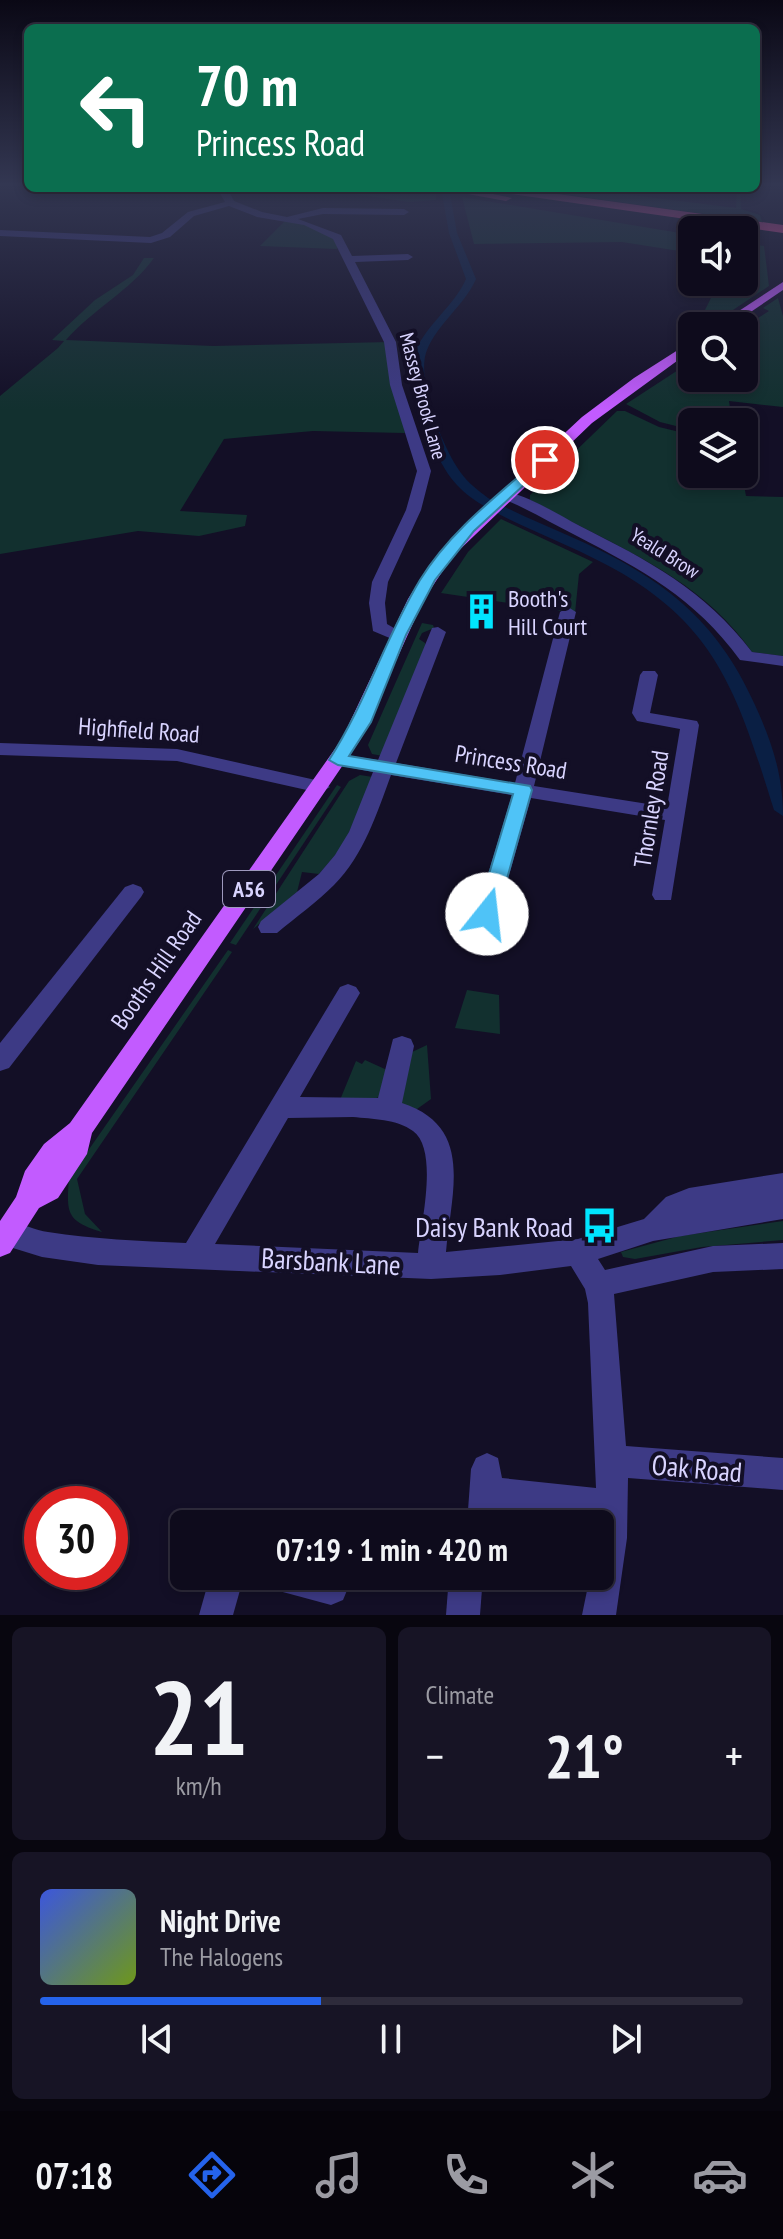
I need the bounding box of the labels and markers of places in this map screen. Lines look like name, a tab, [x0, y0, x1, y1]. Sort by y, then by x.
pin	[511, 426, 579, 494]
place label: Booth's Hill Court	[508, 583, 588, 642]
building icon: Booth's Hill Court	[463, 593, 501, 631]
bus stop icon: Daisy Bank Road	[580, 1207, 618, 1245]
place label: Daisy Bank Road	[415, 1208, 573, 1245]

